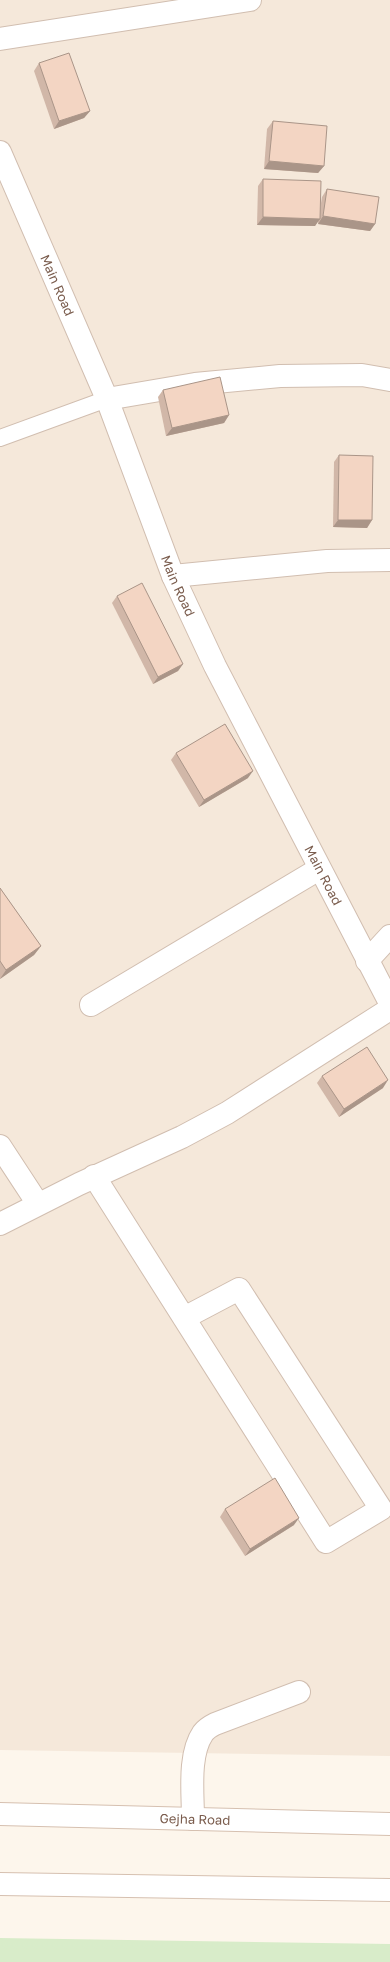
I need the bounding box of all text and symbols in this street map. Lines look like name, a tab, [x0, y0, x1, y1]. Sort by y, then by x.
street label: Main Road	[37, 252, 78, 318]
street label: Main Road	[158, 553, 199, 619]
street label: Main Road	[301, 842, 346, 908]
street label: Gejha Road	[159, 1810, 230, 1828]

